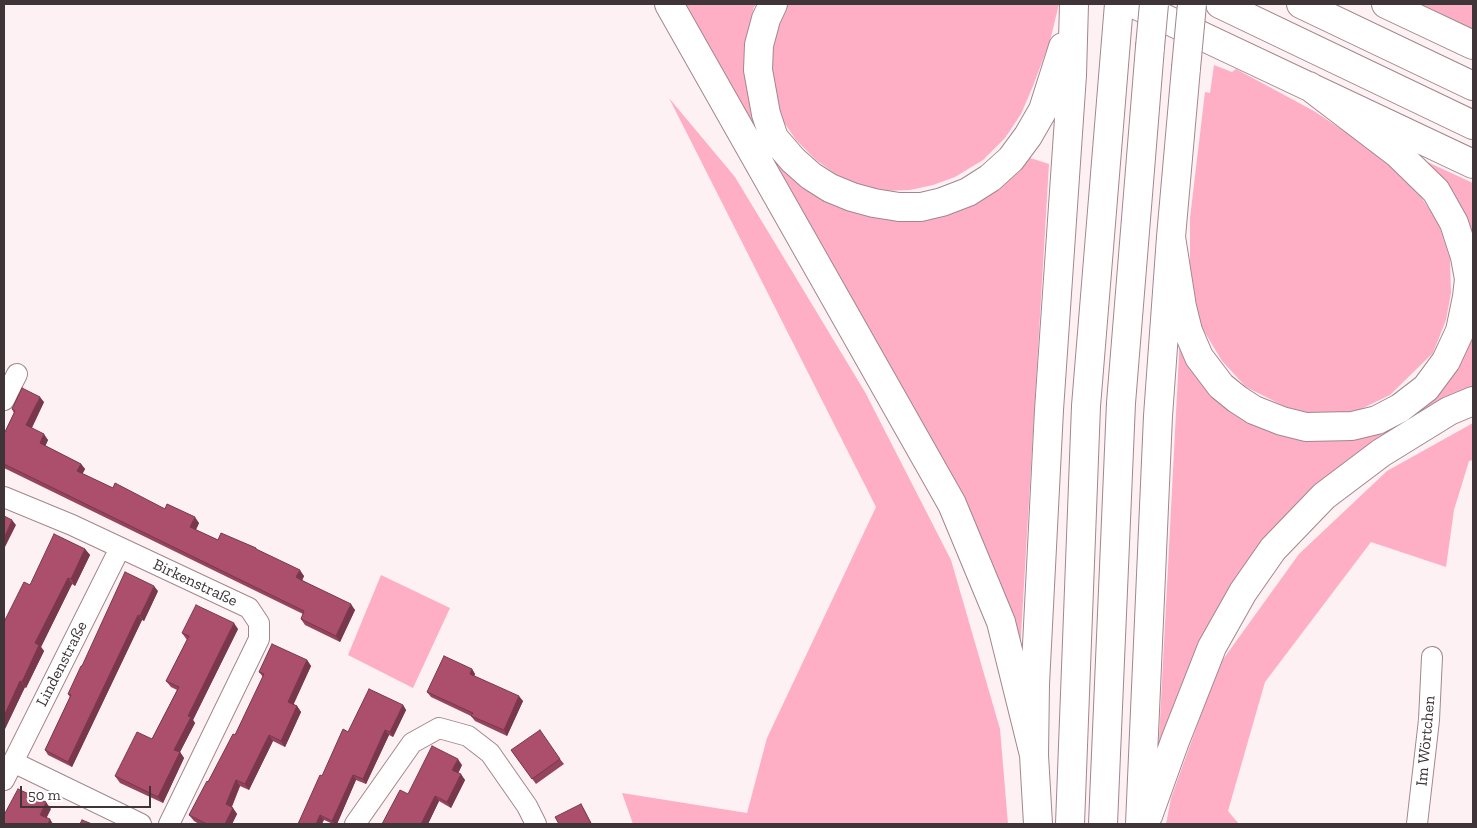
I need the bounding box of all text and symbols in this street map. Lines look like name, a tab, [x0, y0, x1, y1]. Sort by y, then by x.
street label: Birkenstraße	[150, 555, 240, 611]
street label: Lindenstraße	[32, 618, 92, 710]
street label: Im Wörtchen	[1412, 695, 1440, 787]
scale bar	[22, 776, 154, 808]
text: 50 m	[28, 786, 61, 804]

